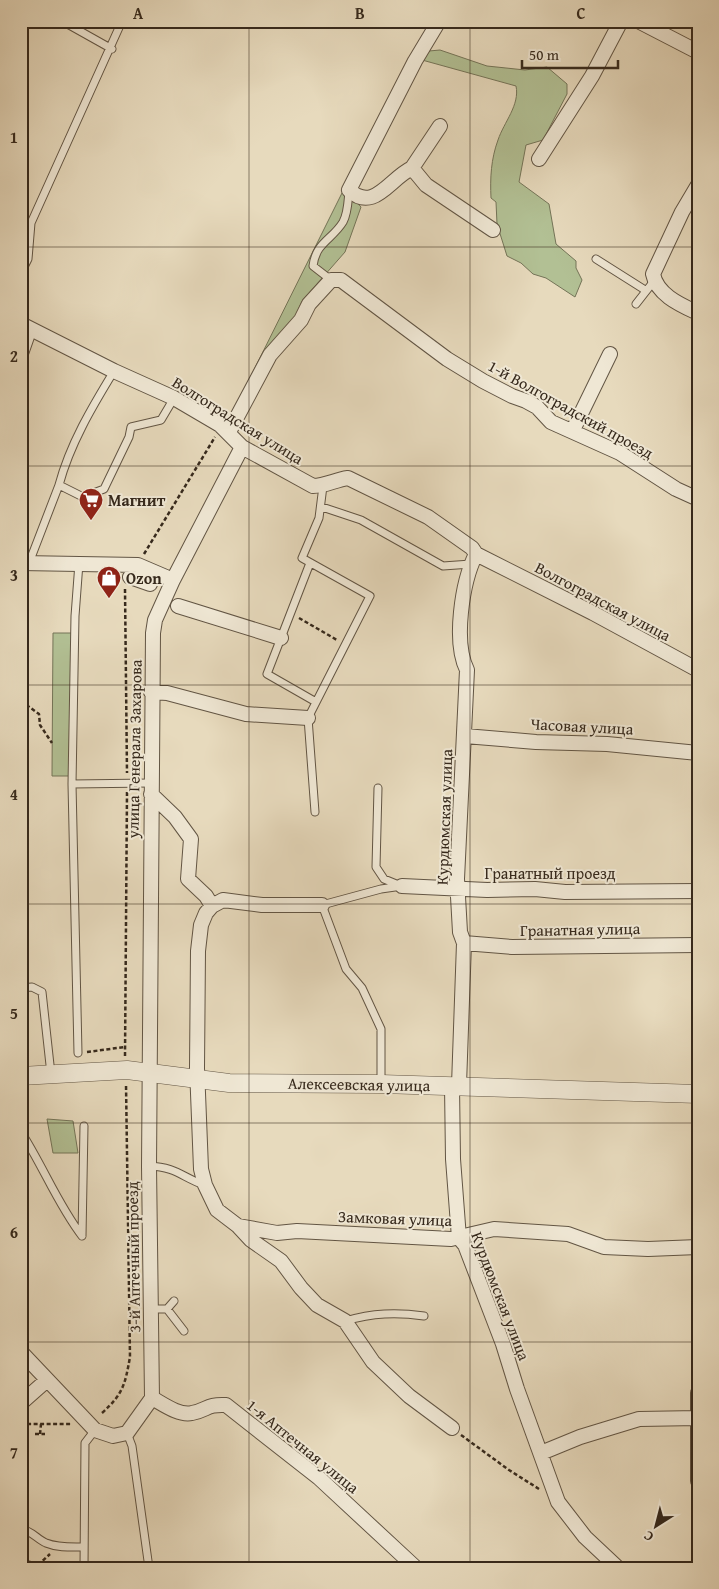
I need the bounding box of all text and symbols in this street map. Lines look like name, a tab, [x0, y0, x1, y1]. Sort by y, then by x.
text: A	[133, 1, 144, 25]
text: B	[355, 1, 365, 25]
text: C	[576, 1, 586, 25]
scale bar	[522, 38, 618, 70]
text: 50 m	[529, 44, 560, 65]
text: 1	[10, 125, 18, 149]
text: 2	[10, 344, 18, 368]
street label: 1-й Волгоградский проезд	[484, 353, 658, 465]
street label: Волгоградская улица	[168, 370, 309, 470]
supermarket icon: Магнит	[78, 487, 104, 521]
place label: Магнит	[108, 488, 166, 512]
street label: Волгоградская улица	[531, 555, 675, 647]
text: 3	[10, 563, 18, 587]
shop icon: Ozon	[96, 565, 122, 599]
place label: Ozon	[126, 566, 162, 590]
street label: улица Генерала Захарова	[120, 659, 148, 840]
street label: Часовая улица	[530, 711, 634, 741]
street label: Курдюмская улица	[430, 748, 458, 885]
text: 4	[10, 782, 18, 806]
street label: Гранатный проезд	[484, 861, 616, 885]
street label: Гранатная улица	[520, 916, 641, 942]
text: 5	[10, 1001, 18, 1025]
street label: Алексеевская улица	[288, 1071, 431, 1097]
street label: 3-й Аптечный проезд	[120, 1181, 146, 1333]
street label: Замковая улица	[338, 1204, 453, 1232]
text: 6	[10, 1220, 18, 1244]
street label: Курдюмская улица	[465, 1228, 537, 1364]
street label: 1-я Аптечная улица	[241, 1393, 365, 1499]
text: 7	[10, 1440, 18, 1464]
north arrow	[632, 1502, 682, 1552]
text: С	[639, 1526, 657, 1547]

